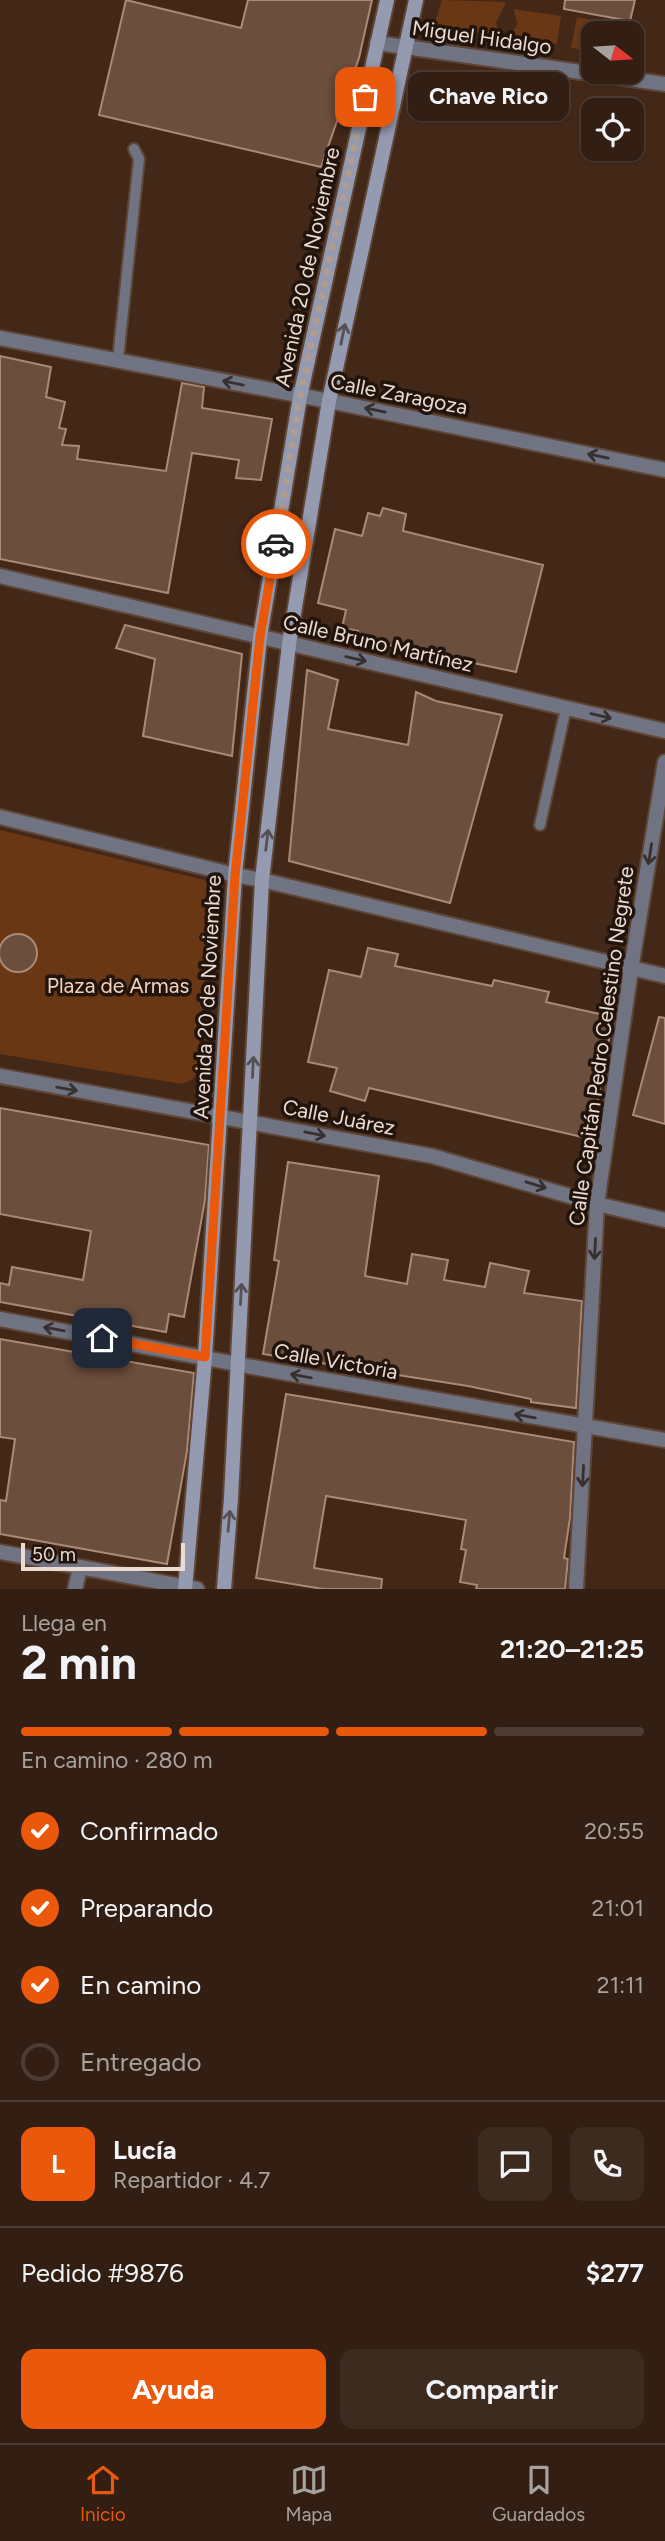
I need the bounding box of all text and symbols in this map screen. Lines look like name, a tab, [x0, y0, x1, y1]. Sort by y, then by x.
street label: Miguel Hidalgo	[411, 15, 553, 59]
north arrow	[581, 21, 644, 84]
map controls	[581, 21, 644, 161]
pin	[335, 67, 395, 127]
callout: Chave Rico	[407, 72, 568, 122]
icon: bag	[346, 78, 384, 116]
text: Chave Rico	[429, 82, 548, 110]
button: locate	[581, 98, 644, 161]
street label: Avenida 20 de Noviembre	[269, 145, 345, 389]
one-way arrow	[337, 323, 351, 346]
street label: Calle Zaragoza	[328, 368, 470, 420]
one-way arrow	[222, 375, 245, 389]
one-way arrow	[364, 403, 387, 417]
one-way arrow	[587, 449, 610, 463]
courier	[241, 509, 311, 579]
icon: car	[257, 525, 295, 563]
street label: Calle Bruno Martínez	[280, 609, 476, 677]
one-way arrow	[344, 653, 367, 667]
one-way arrow	[589, 710, 612, 723]
one-way arrow	[260, 829, 273, 851]
one-way arrow	[643, 842, 656, 865]
street label: Calle Capitán Pedro Celestino Negrete	[563, 865, 639, 1227]
street label: Avenida 20 de Noviembre	[188, 874, 226, 1120]
park label: Plaza de Armas	[47, 973, 189, 998]
one-way arrow	[247, 1055, 260, 1078]
one-way arrow	[55, 1082, 78, 1096]
street label: Calle Juárez	[281, 1094, 397, 1140]
one-way arrow	[303, 1127, 326, 1141]
one-way arrow	[525, 1180, 547, 1192]
one-way arrow	[588, 1237, 601, 1260]
one-way arrow	[235, 1283, 248, 1306]
pin	[72, 1308, 132, 1368]
icon: home	[83, 1319, 121, 1357]
one-way arrow	[43, 1322, 66, 1335]
street label: Calle Victoria	[272, 1338, 400, 1384]
one-way arrow	[290, 1369, 313, 1382]
one-way arrow	[514, 1409, 537, 1422]
one-way arrow	[576, 1464, 589, 1487]
one-way arrow	[223, 1510, 236, 1533]
scale bar	[21, 1540, 186, 1572]
text: 50 m	[32, 1543, 76, 1566]
text: Llega en	[21, 1609, 107, 1637]
text: 21:20–21:25	[500, 1633, 644, 1665]
text: 2 min	[21, 1635, 137, 1691]
text: En camino · 280 m	[21, 1746, 213, 1774]
icon: check	[21, 1812, 59, 1850]
text: Confirmado	[80, 1815, 218, 1847]
text: 20:55	[584, 1817, 644, 1845]
icon: check	[21, 1889, 59, 1927]
text: Preparando	[80, 1892, 213, 1924]
text: 21:01	[592, 1894, 644, 1922]
icon: check	[21, 1966, 59, 2004]
text: En camino	[80, 1969, 201, 2001]
text: 21:11	[597, 1971, 644, 1999]
text: Entregado	[80, 2046, 202, 2078]
button: chat	[478, 2127, 552, 2201]
button: phone	[570, 2127, 644, 2201]
text: Lucía	[113, 2134, 177, 2166]
text: L	[51, 2148, 65, 2180]
text: Repartidor · 4.7	[113, 2166, 270, 2194]
text: Pedido #9876	[21, 2257, 184, 2289]
text: $277	[586, 2257, 644, 2289]
button: Ayuda	[21, 2349, 326, 2429]
button: Compartir	[340, 2349, 644, 2429]
tab: Inicio	[80, 2461, 126, 2526]
tab: Mapa	[286, 2461, 332, 2526]
tab: Guardados	[492, 2461, 585, 2526]

